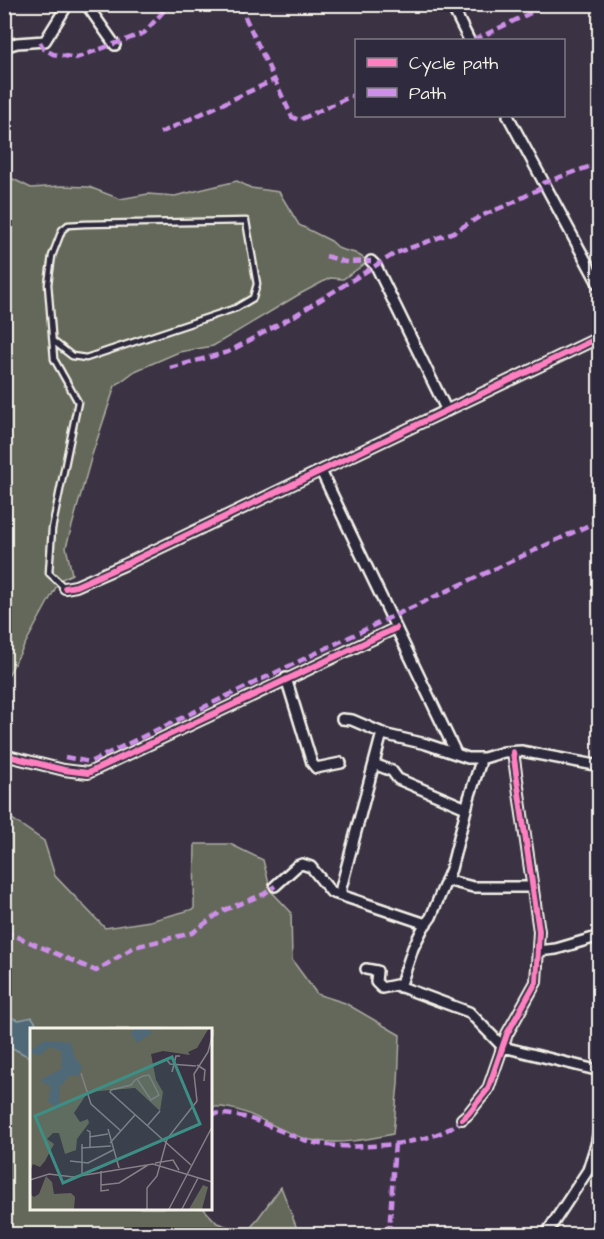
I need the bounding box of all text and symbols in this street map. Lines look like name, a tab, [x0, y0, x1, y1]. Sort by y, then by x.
legend	[355, 39, 565, 117]
text: Cycle path	[409, 51, 498, 77]
text: Path	[409, 81, 446, 106]
inset map	[30, 1028, 212, 1209]

